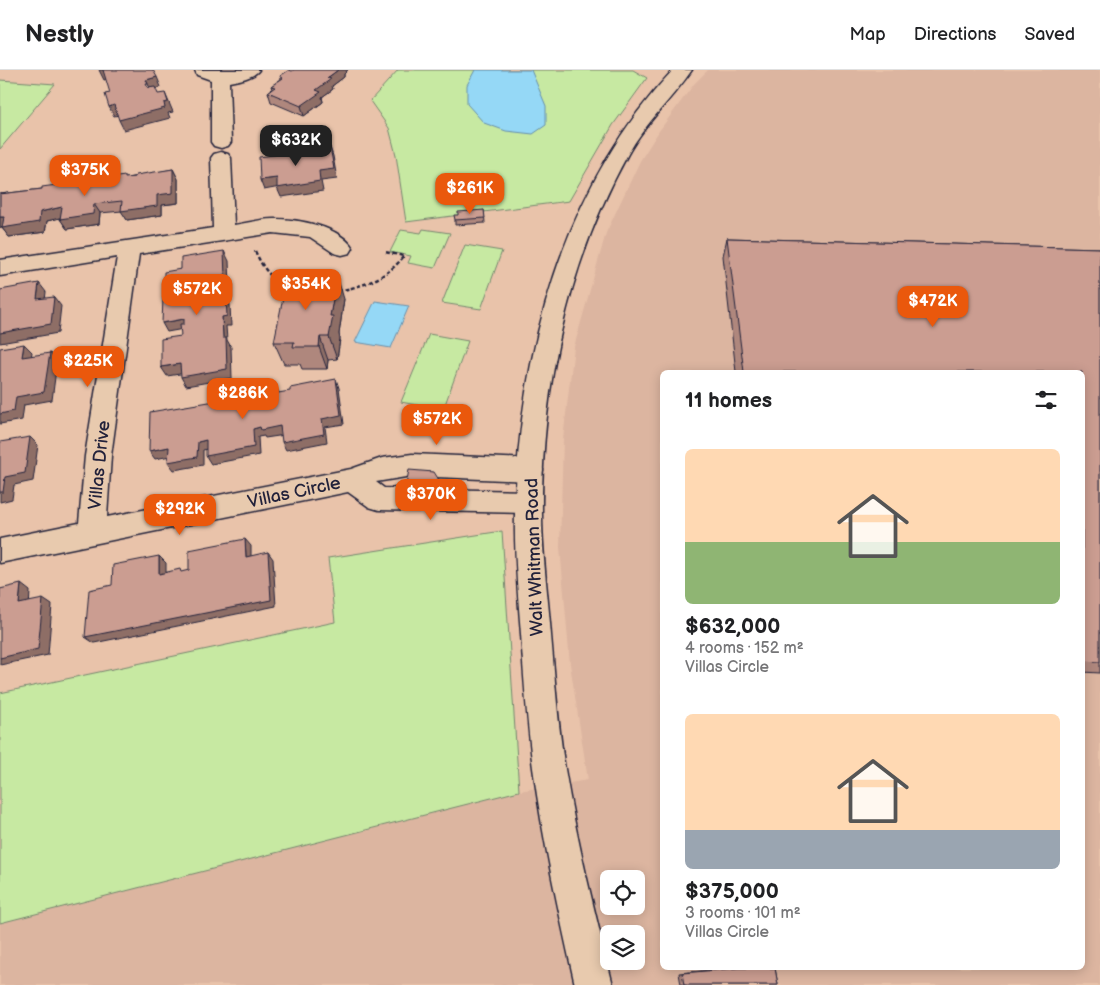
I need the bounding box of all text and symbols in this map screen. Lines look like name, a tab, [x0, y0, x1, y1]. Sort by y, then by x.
text: Nestly	[25, 20, 94, 49]
text: Map	[850, 24, 886, 45]
text: Directions	[914, 24, 996, 45]
text: Saved	[1024, 24, 1075, 45]
pin: $632K	[261, 124, 331, 167]
text: $632K	[271, 131, 321, 150]
pin: $375K	[50, 154, 120, 197]
text: $375K	[61, 161, 109, 180]
pin: $261K	[435, 172, 505, 215]
text: $261K	[446, 179, 494, 198]
pin: $354K	[271, 268, 341, 311]
pin: $572K	[162, 274, 232, 316]
text: $354K	[281, 275, 331, 294]
text: $572K	[172, 280, 222, 299]
pin: $472K	[898, 286, 968, 328]
text: $472K	[908, 292, 958, 311]
pin: $225K	[53, 346, 123, 388]
text: $225K	[63, 352, 113, 371]
pin: $286K	[208, 378, 278, 420]
text: $286K	[218, 384, 268, 403]
icon: filters	[1032, 386, 1060, 414]
text: 11 homes	[685, 388, 772, 413]
pin: $572K	[402, 404, 472, 446]
text: $572K	[412, 410, 462, 429]
street label: Villas Drive	[84, 419, 115, 511]
street label: Villas Circle	[246, 472, 343, 513]
pin: $370K	[396, 478, 466, 521]
street label: Walt Whitman Road	[521, 478, 548, 636]
icon: home	[828, 481, 918, 571]
text: $370K	[406, 485, 456, 504]
pin: $292K	[145, 494, 215, 536]
text: $292K	[155, 500, 205, 519]
text: $632,000	[685, 614, 780, 639]
text: 4 rooms · 152 m²	[685, 639, 804, 658]
text: Villas Circle	[685, 658, 769, 677]
icon: home	[828, 746, 918, 836]
map controls	[600, 870, 645, 970]
button: locate	[600, 870, 645, 915]
text: $375,000	[685, 879, 779, 904]
text: 3 rooms · 101 m²	[685, 904, 801, 923]
text: Villas Circle	[685, 923, 769, 942]
button: layers	[600, 925, 645, 970]

